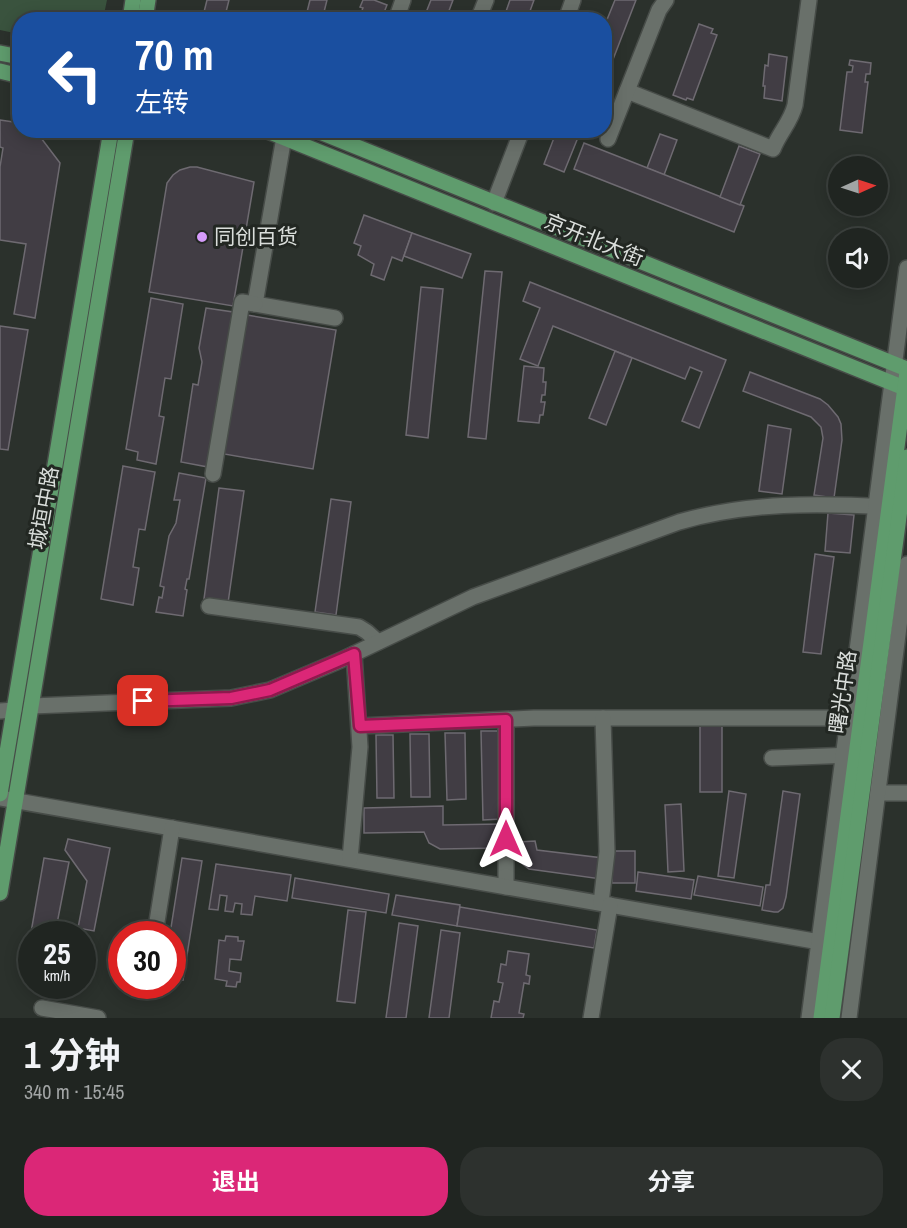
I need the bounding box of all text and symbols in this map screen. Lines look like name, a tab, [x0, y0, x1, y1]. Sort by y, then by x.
text: 70 m	[135, 27, 214, 83]
icon: left	[36, 36, 114, 114]
text: 左转	[135, 84, 189, 120]
north arrow	[828, 156, 888, 216]
map controls	[828, 156, 888, 288]
street label: 京开北大街	[540, 206, 648, 273]
place label: 同创百货	[214, 222, 298, 251]
button: sound	[828, 228, 888, 288]
marker: 同创百货	[195, 230, 209, 244]
street label: 城垣中路	[22, 464, 65, 552]
street label: 曙光中路	[822, 648, 863, 736]
pin	[117, 675, 168, 726]
icon: arrive	[126, 684, 159, 717]
position arrow	[474, 807, 538, 871]
speed limit sign: 30	[108, 921, 186, 999]
text: 25	[43, 933, 71, 973]
text: km/h	[44, 965, 70, 986]
text: 1 分钟	[24, 1031, 121, 1079]
button: close	[820, 1038, 883, 1101]
text: 340 m · 15:45	[24, 1078, 124, 1105]
button: 退出	[24, 1147, 448, 1216]
button: 分享	[460, 1147, 883, 1216]

